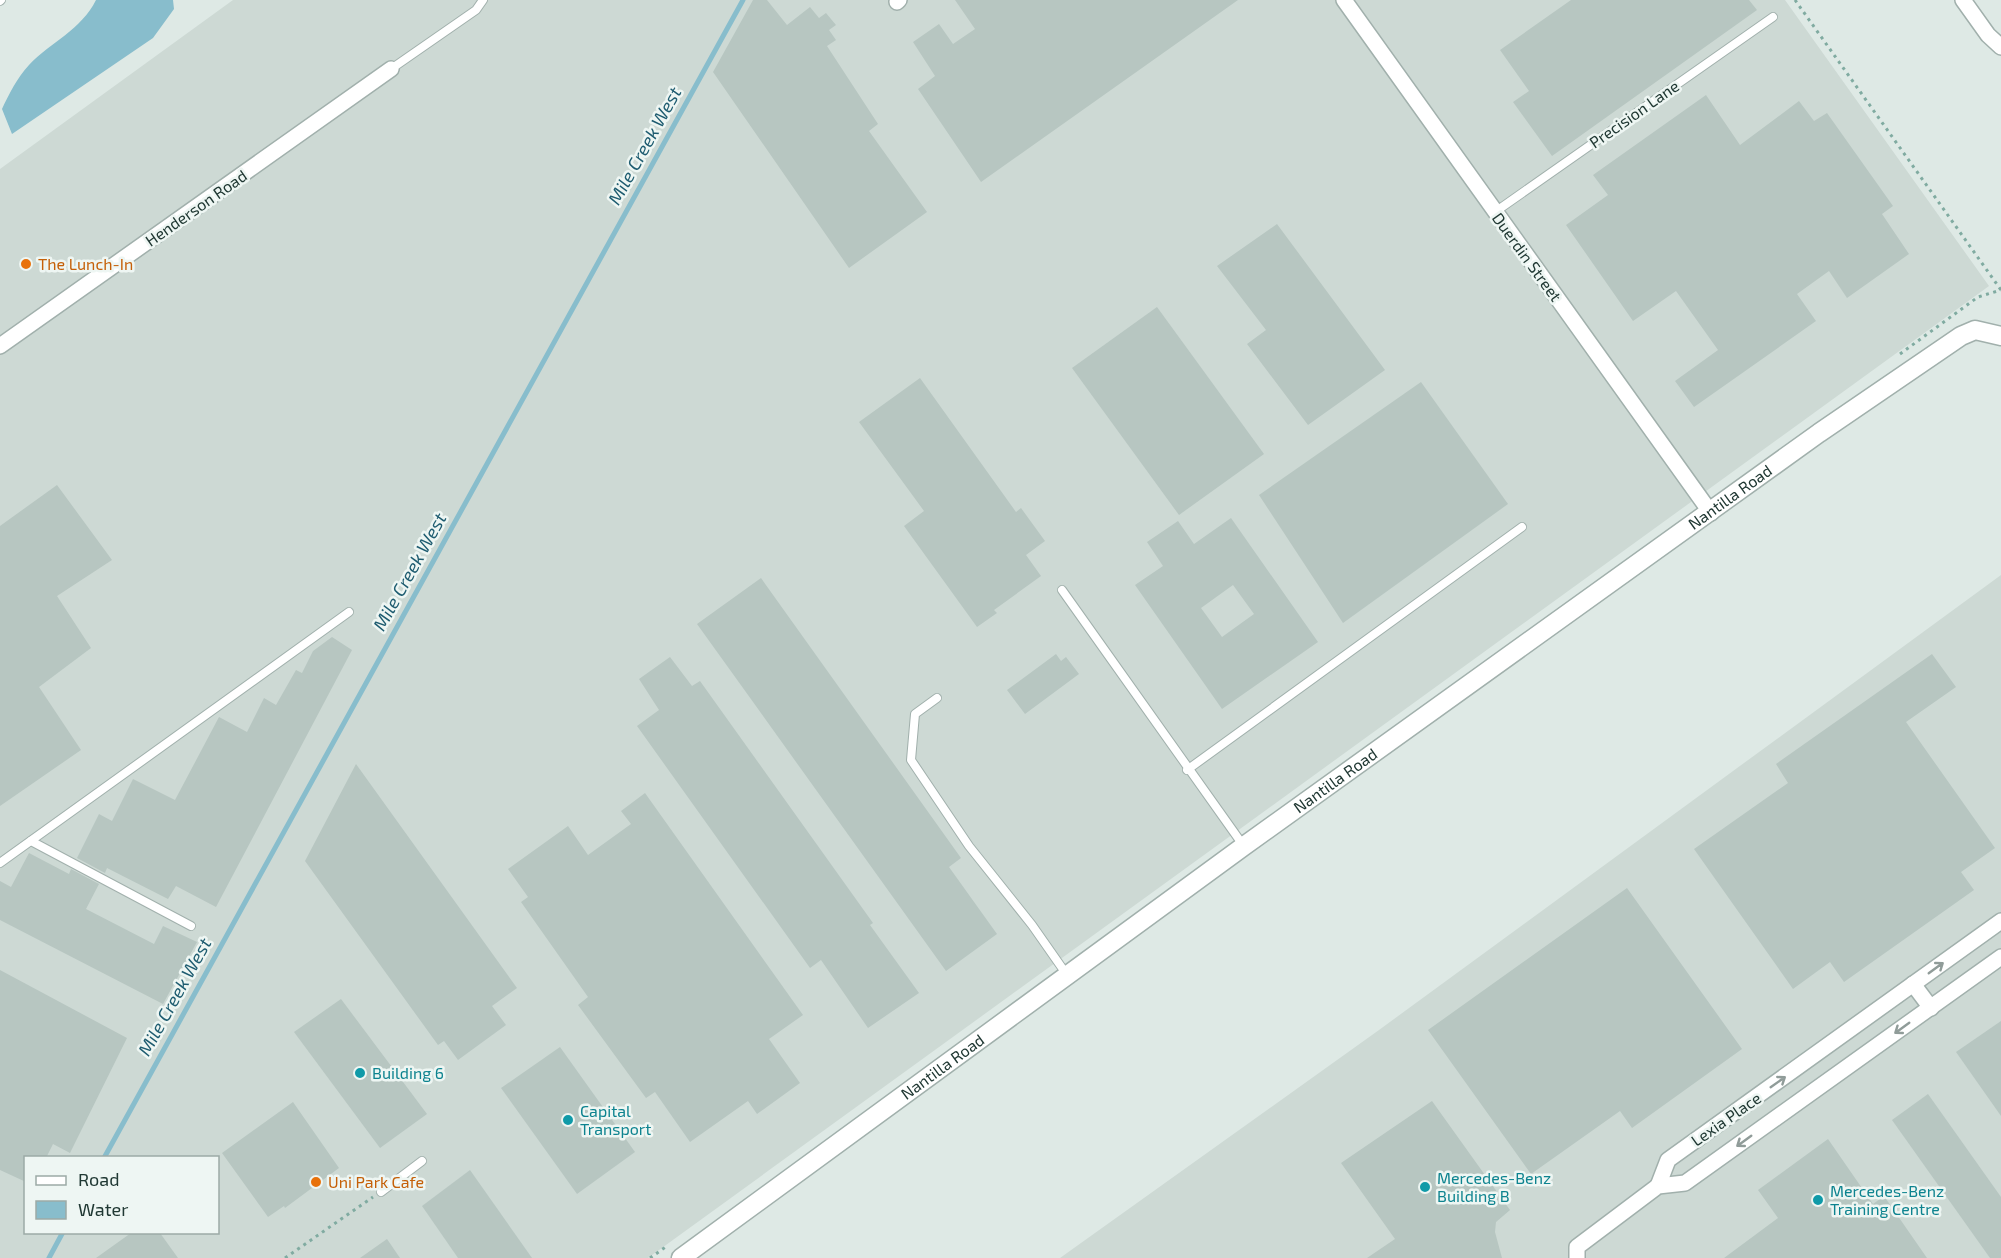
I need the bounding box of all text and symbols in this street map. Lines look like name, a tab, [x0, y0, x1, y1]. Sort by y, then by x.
street label: Precision Lane	[1585, 76, 1682, 151]
water label: Mile Creek West	[603, 83, 686, 208]
street label: Henderson Road	[141, 165, 250, 250]
street label: Duerdin Street	[1489, 209, 1566, 305]
place label: The Lunch-In	[38, 254, 133, 273]
marker: The Lunch-In	[19, 257, 33, 271]
street label: Nantilla Road	[1684, 460, 1775, 533]
water label: Mile Creek West	[368, 509, 451, 634]
street label: Nantilla Road	[1290, 744, 1380, 816]
water label: Mile Creek West	[133, 934, 216, 1059]
one-way arrow	[1928, 961, 1944, 974]
one-way arrow	[1895, 1022, 1911, 1034]
street label: Nantilla Road	[897, 1030, 987, 1103]
place label: Building 6	[372, 1063, 444, 1082]
marker: Building 6	[353, 1066, 367, 1080]
one-way arrow	[1770, 1076, 1786, 1088]
street label: Lexia Place	[1687, 1088, 1764, 1150]
place label: Capital Transport	[580, 1101, 651, 1138]
marker: Capital Transport	[561, 1113, 575, 1127]
one-way arrow	[1736, 1135, 1752, 1147]
legend	[24, 1156, 219, 1234]
text: Road	[78, 1168, 119, 1190]
place label: Mercedes-Benz Building B	[1437, 1168, 1551, 1205]
place label: Uni Park Cafe	[328, 1172, 424, 1191]
marker: Uni Park Cafe	[309, 1175, 323, 1189]
marker: Mercedes-Benz Building B	[1418, 1180, 1432, 1194]
place label: Mercedes-Benz Training Centre	[1830, 1181, 1944, 1218]
marker: Mercedes-Benz Training Centre	[1811, 1193, 1825, 1207]
text: Water	[78, 1198, 128, 1220]

